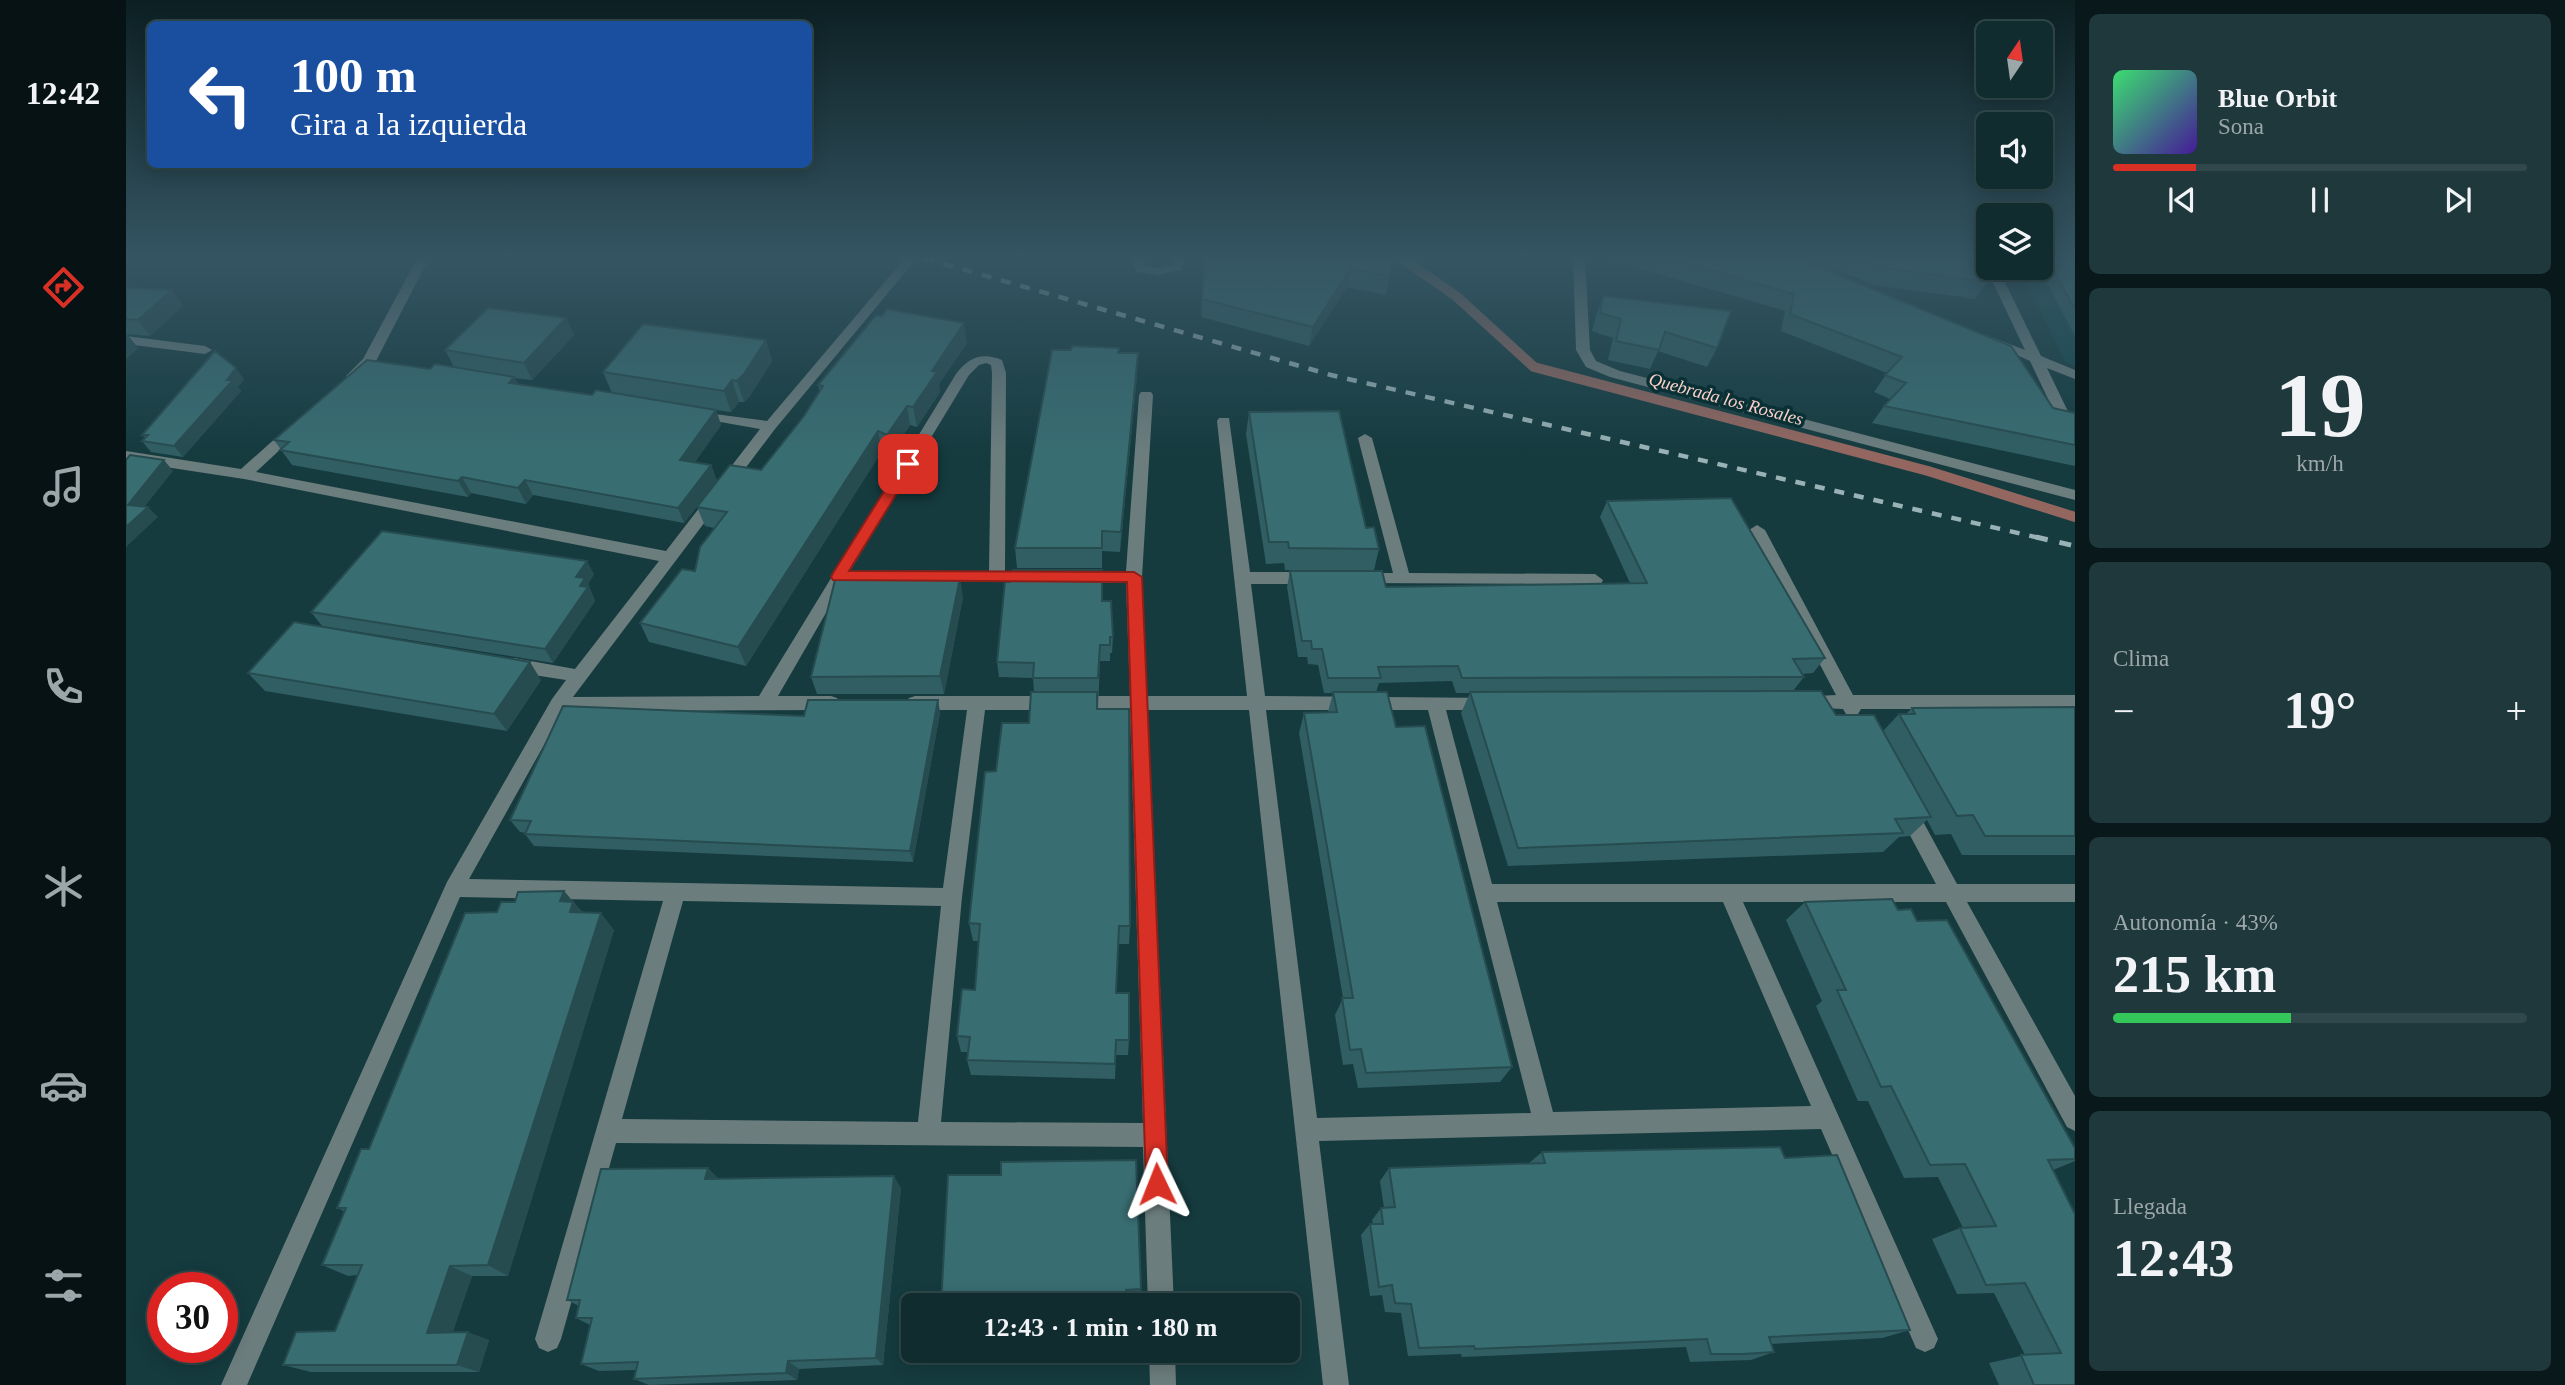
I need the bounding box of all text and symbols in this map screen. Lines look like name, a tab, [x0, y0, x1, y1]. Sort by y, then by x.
north arrow	[1976, 21, 2053, 98]
map controls	[1976, 21, 2053, 280]
text: 100 m	[290, 48, 417, 103]
icon: left	[175, 49, 266, 140]
text: 12:42	[26, 75, 100, 111]
text: Blue Orbit	[2218, 84, 2337, 113]
text: Gira a la izquierda	[290, 106, 527, 142]
button: sound	[1976, 112, 2053, 189]
text: Sona	[2218, 114, 2264, 139]
icon: previous	[2163, 181, 2201, 219]
icon: pause	[2301, 181, 2339, 219]
icon: next	[2439, 181, 2477, 219]
button: layers	[1976, 203, 2053, 280]
icon: directions	[39, 263, 88, 312]
text: 19	[2275, 355, 2366, 456]
water label: Quebrada los Rosales	[1647, 369, 1805, 429]
pin	[878, 434, 938, 494]
icon: arrive	[889, 445, 927, 483]
text: km/h	[2296, 451, 2344, 476]
icon: music	[39, 462, 88, 511]
text: Clima	[2113, 646, 2169, 671]
icon: phone	[39, 662, 88, 711]
text: 19°	[2284, 682, 2356, 739]
text: −	[2113, 690, 2134, 732]
text: +	[2506, 690, 2527, 732]
icon: climate	[39, 862, 88, 911]
text: Autonomía · 43%	[2113, 910, 2278, 935]
text: 215 km	[2113, 946, 2276, 1003]
icon: car	[39, 1061, 88, 1110]
position arrow	[1120, 1147, 1194, 1221]
text: Llegada	[2113, 1194, 2187, 1219]
text: 12:43	[2113, 1230, 2234, 1287]
icon: filters	[39, 1261, 88, 1310]
speed limit sign: 30	[147, 1272, 238, 1363]
text: 12:43 · 1 min · 180 m	[984, 1313, 1218, 1342]

